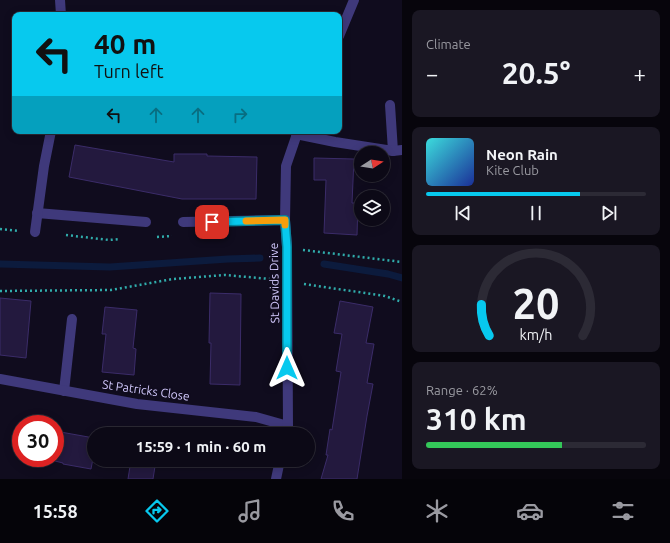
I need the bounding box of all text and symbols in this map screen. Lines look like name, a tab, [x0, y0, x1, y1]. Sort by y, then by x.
icon: left	[28, 28, 80, 80]
text: 40 m	[94, 28, 156, 59]
text: Climate	[426, 37, 471, 51]
text: 20.5°	[502, 56, 570, 90]
text: Turn left	[94, 61, 164, 81]
text: −	[426, 61, 438, 86]
text: +	[634, 61, 646, 86]
icon: left	[103, 104, 125, 126]
icon: ahead	[145, 104, 167, 126]
icon: ahead	[187, 104, 209, 126]
icon: right	[229, 104, 251, 126]
north arrow	[354, 146, 390, 182]
map controls	[354, 146, 390, 226]
text: Neon Rain	[486, 146, 558, 163]
text: Kite Club	[486, 163, 539, 177]
button: layers	[354, 190, 390, 226]
icon: previous	[452, 202, 474, 224]
icon: pause	[525, 202, 547, 224]
icon: next	[598, 202, 620, 224]
pin	[195, 205, 229, 239]
icon: arrive	[201, 211, 223, 233]
street label: St Davids Drive	[267, 243, 281, 323]
text: 20	[513, 280, 559, 327]
text: km/h	[520, 327, 552, 343]
position arrow	[266, 347, 308, 389]
street label: St Patricks Close	[101, 377, 191, 403]
text: Range · 62%	[426, 383, 498, 397]
text: 310 km	[426, 402, 527, 436]
speed limit sign: 30	[12, 415, 64, 467]
text: 15:59 · 1 min · 60 m	[136, 438, 266, 455]
icon: directions	[143, 497, 171, 525]
icon: music	[236, 497, 264, 525]
icon: phone	[329, 497, 357, 525]
icon: climate	[423, 497, 451, 525]
icon: car	[516, 497, 544, 525]
icon: filters	[609, 497, 637, 525]
text: 15:58	[33, 501, 78, 521]

